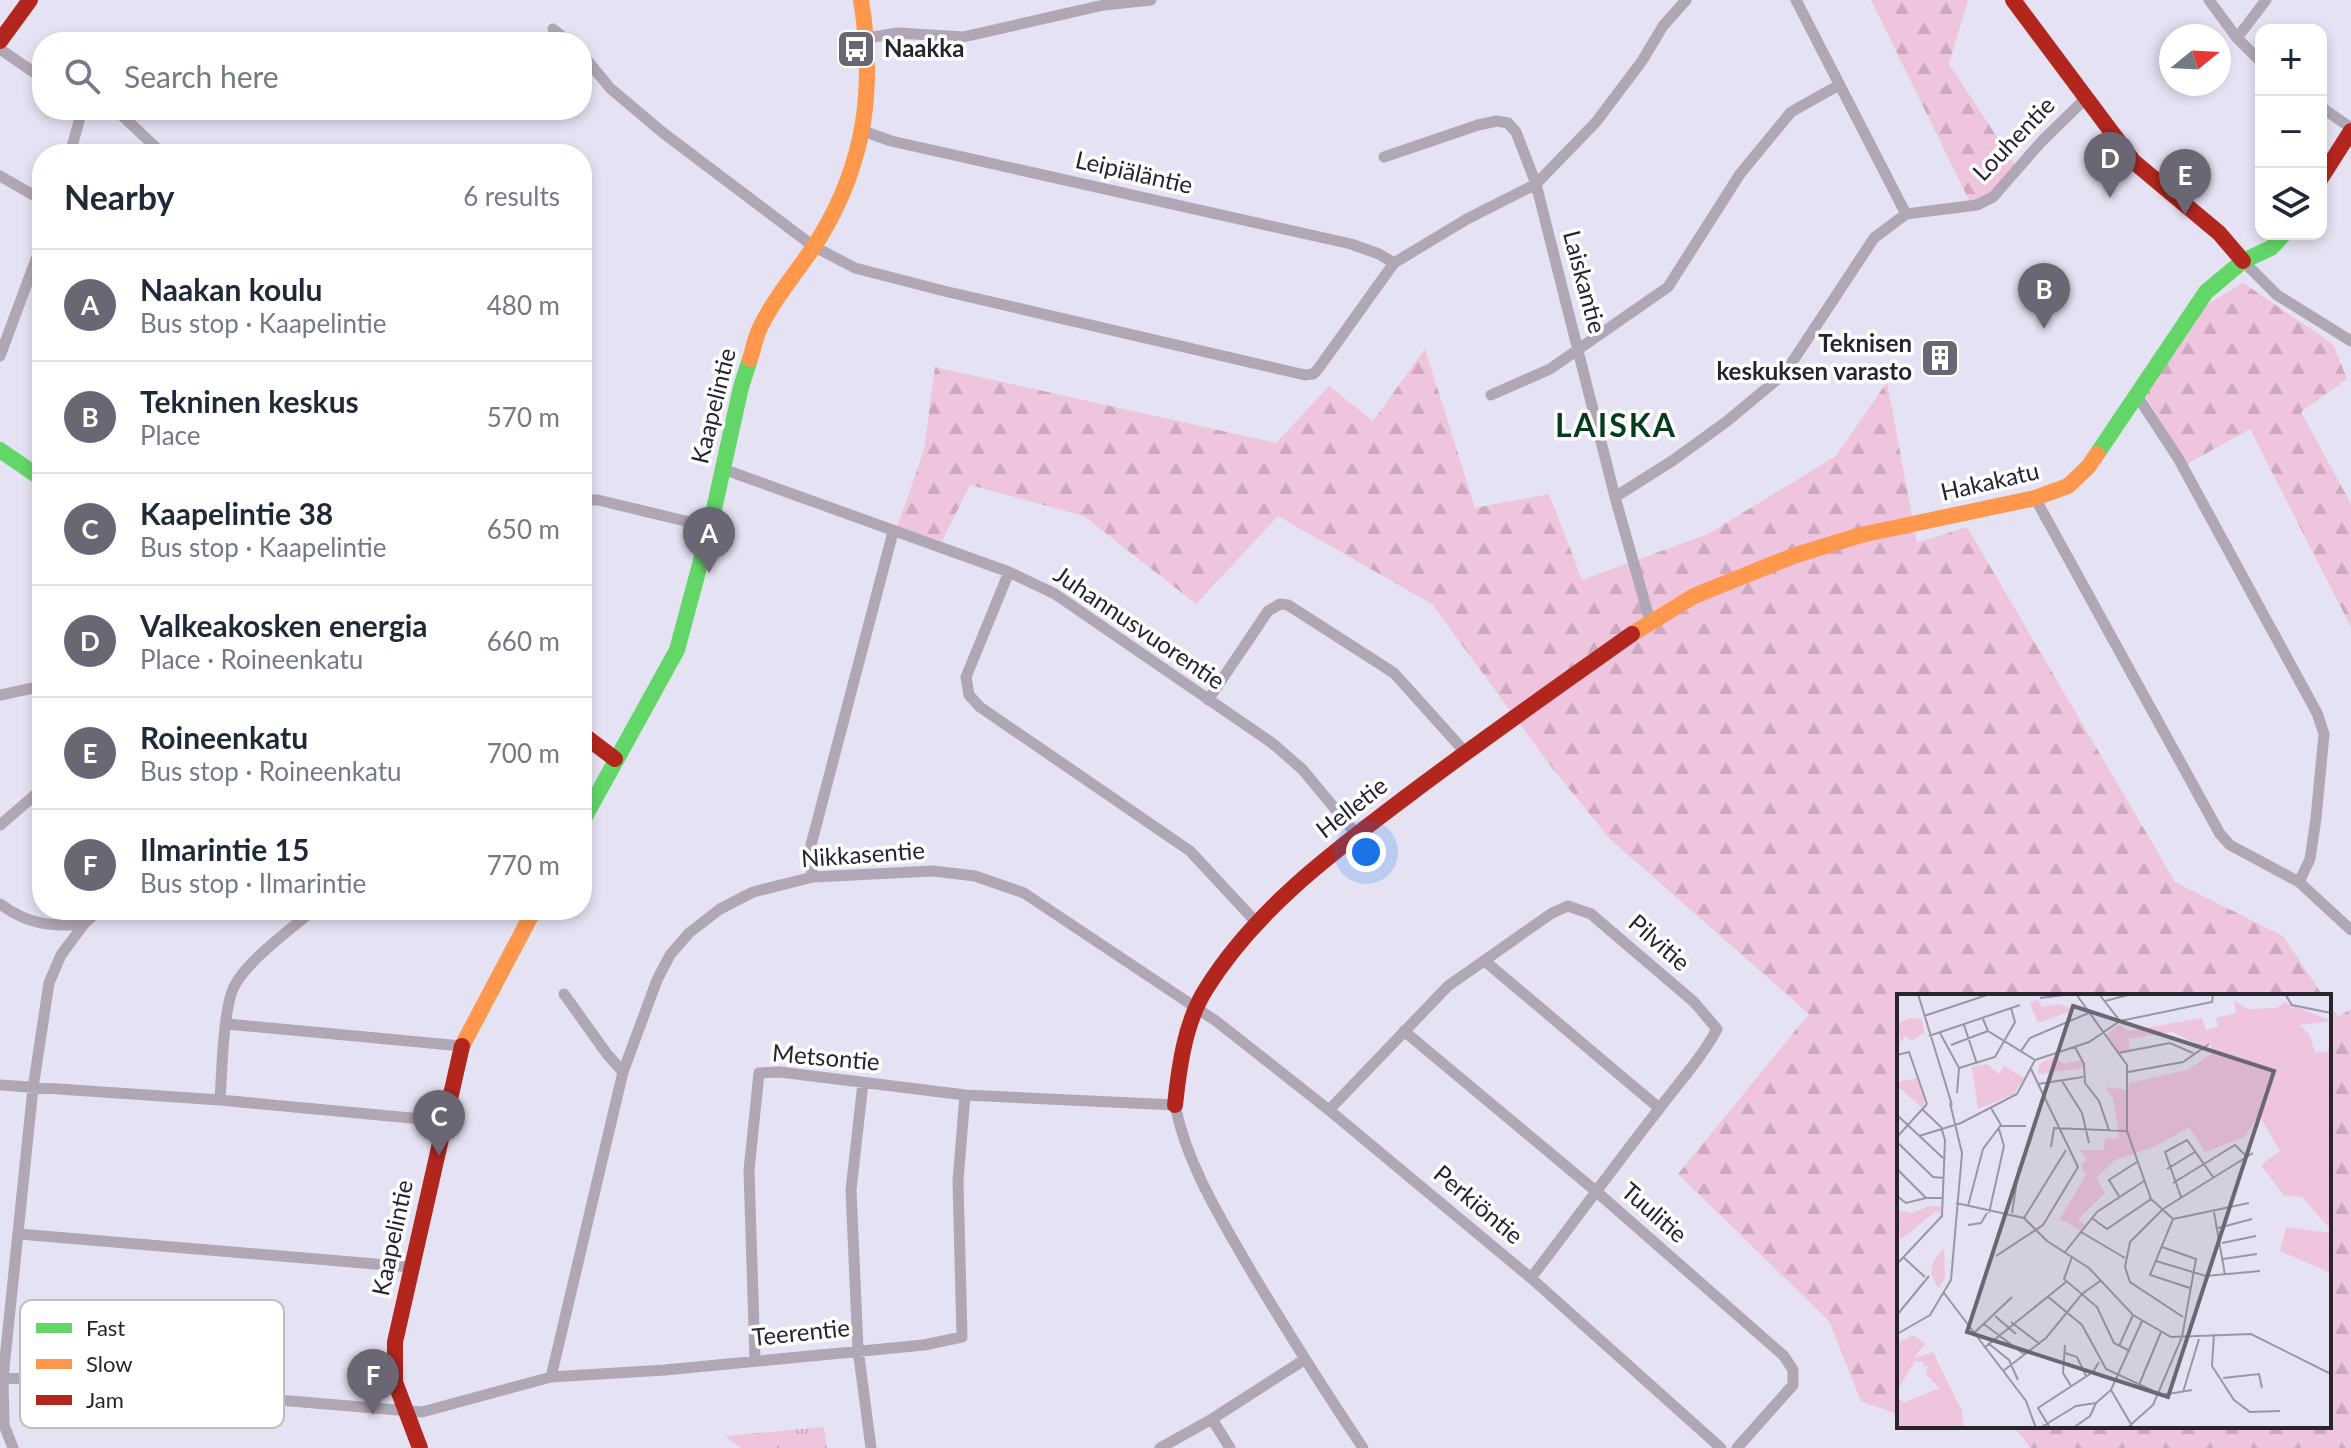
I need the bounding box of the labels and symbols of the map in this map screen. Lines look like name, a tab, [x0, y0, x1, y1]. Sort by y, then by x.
north arrow	[2159, 24, 2231, 96]
bus stop icon: Naakka	[835, 28, 877, 70]
place label: Naakka	[884, 33, 964, 62]
street label: Louhentie	[1966, 90, 2060, 186]
pin: D	[2084, 132, 2136, 198]
street label: Leipiäläntie	[1073, 144, 1196, 199]
pin: E	[2159, 149, 2211, 215]
street label: Laiskantie	[1558, 227, 1613, 336]
pin: B	[2018, 263, 2070, 329]
place label: Teknisen keskuksen varasto	[1716, 328, 1912, 385]
building icon: Teknisen keskuksen varasto	[1919, 337, 1961, 379]
street label: Kaapelintie	[684, 345, 741, 466]
district label: LAISKA	[1555, 405, 1677, 444]
street label: Hakakatu	[1938, 455, 2042, 506]
pin: A	[683, 507, 735, 573]
street label: Juhannusvuorentie	[1049, 559, 1231, 695]
street label: Helletie	[1310, 770, 1392, 843]
your location	[1346, 832, 1386, 872]
street label: Nikkasentie	[800, 835, 926, 872]
street label: Pilvitie	[1624, 908, 1696, 976]
inset map	[1897, 994, 2331, 1428]
street label: Metsontie	[771, 1037, 881, 1076]
pin: C	[413, 1090, 465, 1156]
street label: Perkiöntie	[1428, 1158, 1529, 1249]
street label: Tuulitie	[1616, 1176, 1694, 1248]
street label: Kaapelintie	[365, 1177, 418, 1298]
legend	[20, 1300, 284, 1428]
street label: Teerentie	[751, 1312, 851, 1351]
text: Fast	[86, 1314, 125, 1341]
pin: F	[347, 1349, 399, 1415]
text: Slow	[86, 1350, 133, 1377]
text: Jam	[86, 1386, 124, 1413]

